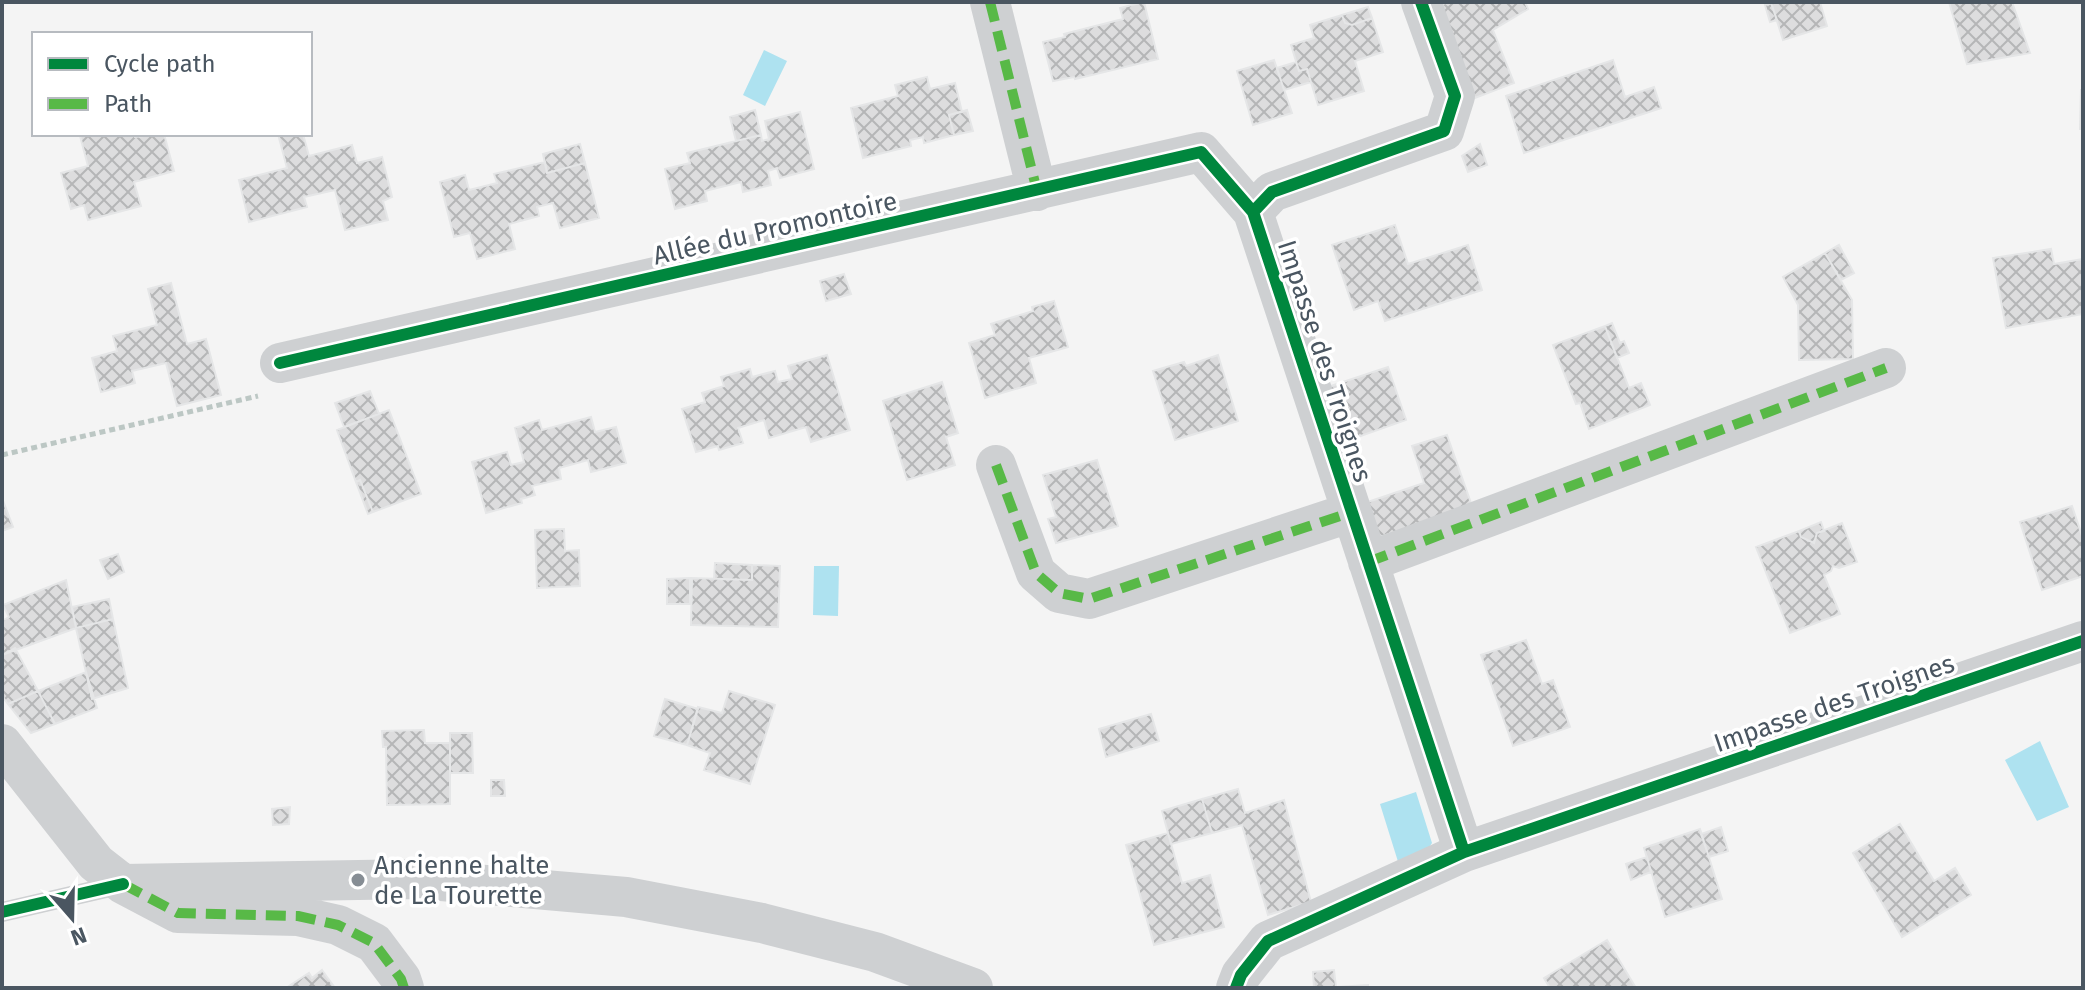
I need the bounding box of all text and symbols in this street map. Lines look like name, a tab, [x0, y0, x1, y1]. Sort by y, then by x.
legend	[32, 32, 312, 136]
text: Cycle path	[104, 50, 216, 78]
text: Path	[104, 90, 152, 118]
street label: Allée du Promontoire	[650, 185, 900, 272]
street label: Impasse des Troignes	[1271, 236, 1378, 486]
street label: Impasse des Troignes	[1710, 648, 1959, 759]
place label: Ancienne halte de La Tourette	[374, 850, 550, 911]
marker: Ancienne halte de La Tourette	[349, 871, 367, 889]
north arrow	[32, 878, 112, 958]
text: N	[67, 921, 90, 952]

